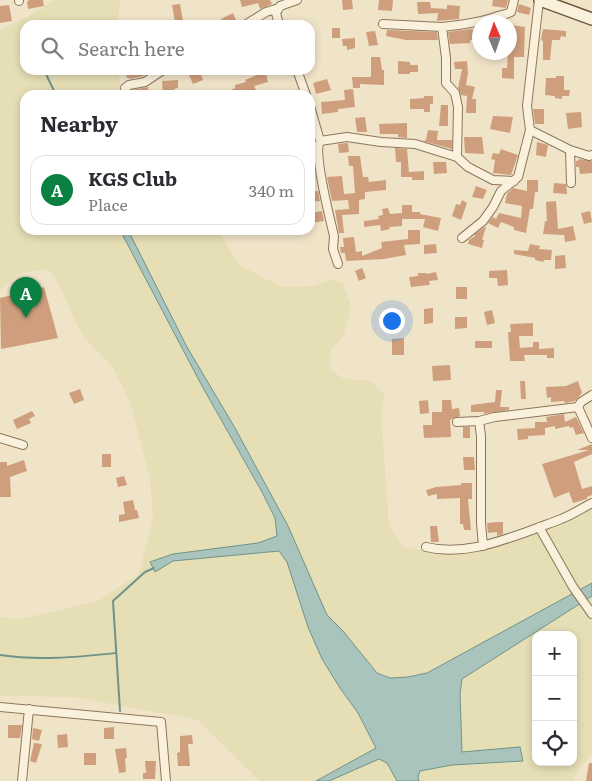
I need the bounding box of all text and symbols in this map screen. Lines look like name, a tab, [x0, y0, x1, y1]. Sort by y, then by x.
north arrow	[472, 15, 517, 60]
search box	[20, 20, 315, 75]
icon: search	[38, 34, 66, 62]
text: Search here	[78, 34, 185, 62]
text: Nearby	[40, 107, 118, 138]
text: KGS Club	[88, 164, 177, 192]
text: A	[51, 178, 63, 202]
text: 340 m	[249, 178, 294, 202]
text: Place	[88, 192, 128, 216]
pin: A	[10, 277, 42, 318]
your location	[379, 308, 405, 334]
map controls	[532, 631, 577, 766]
button: +	[532, 631, 577, 676]
button: −	[532, 676, 577, 721]
button: locate	[532, 721, 577, 766]

